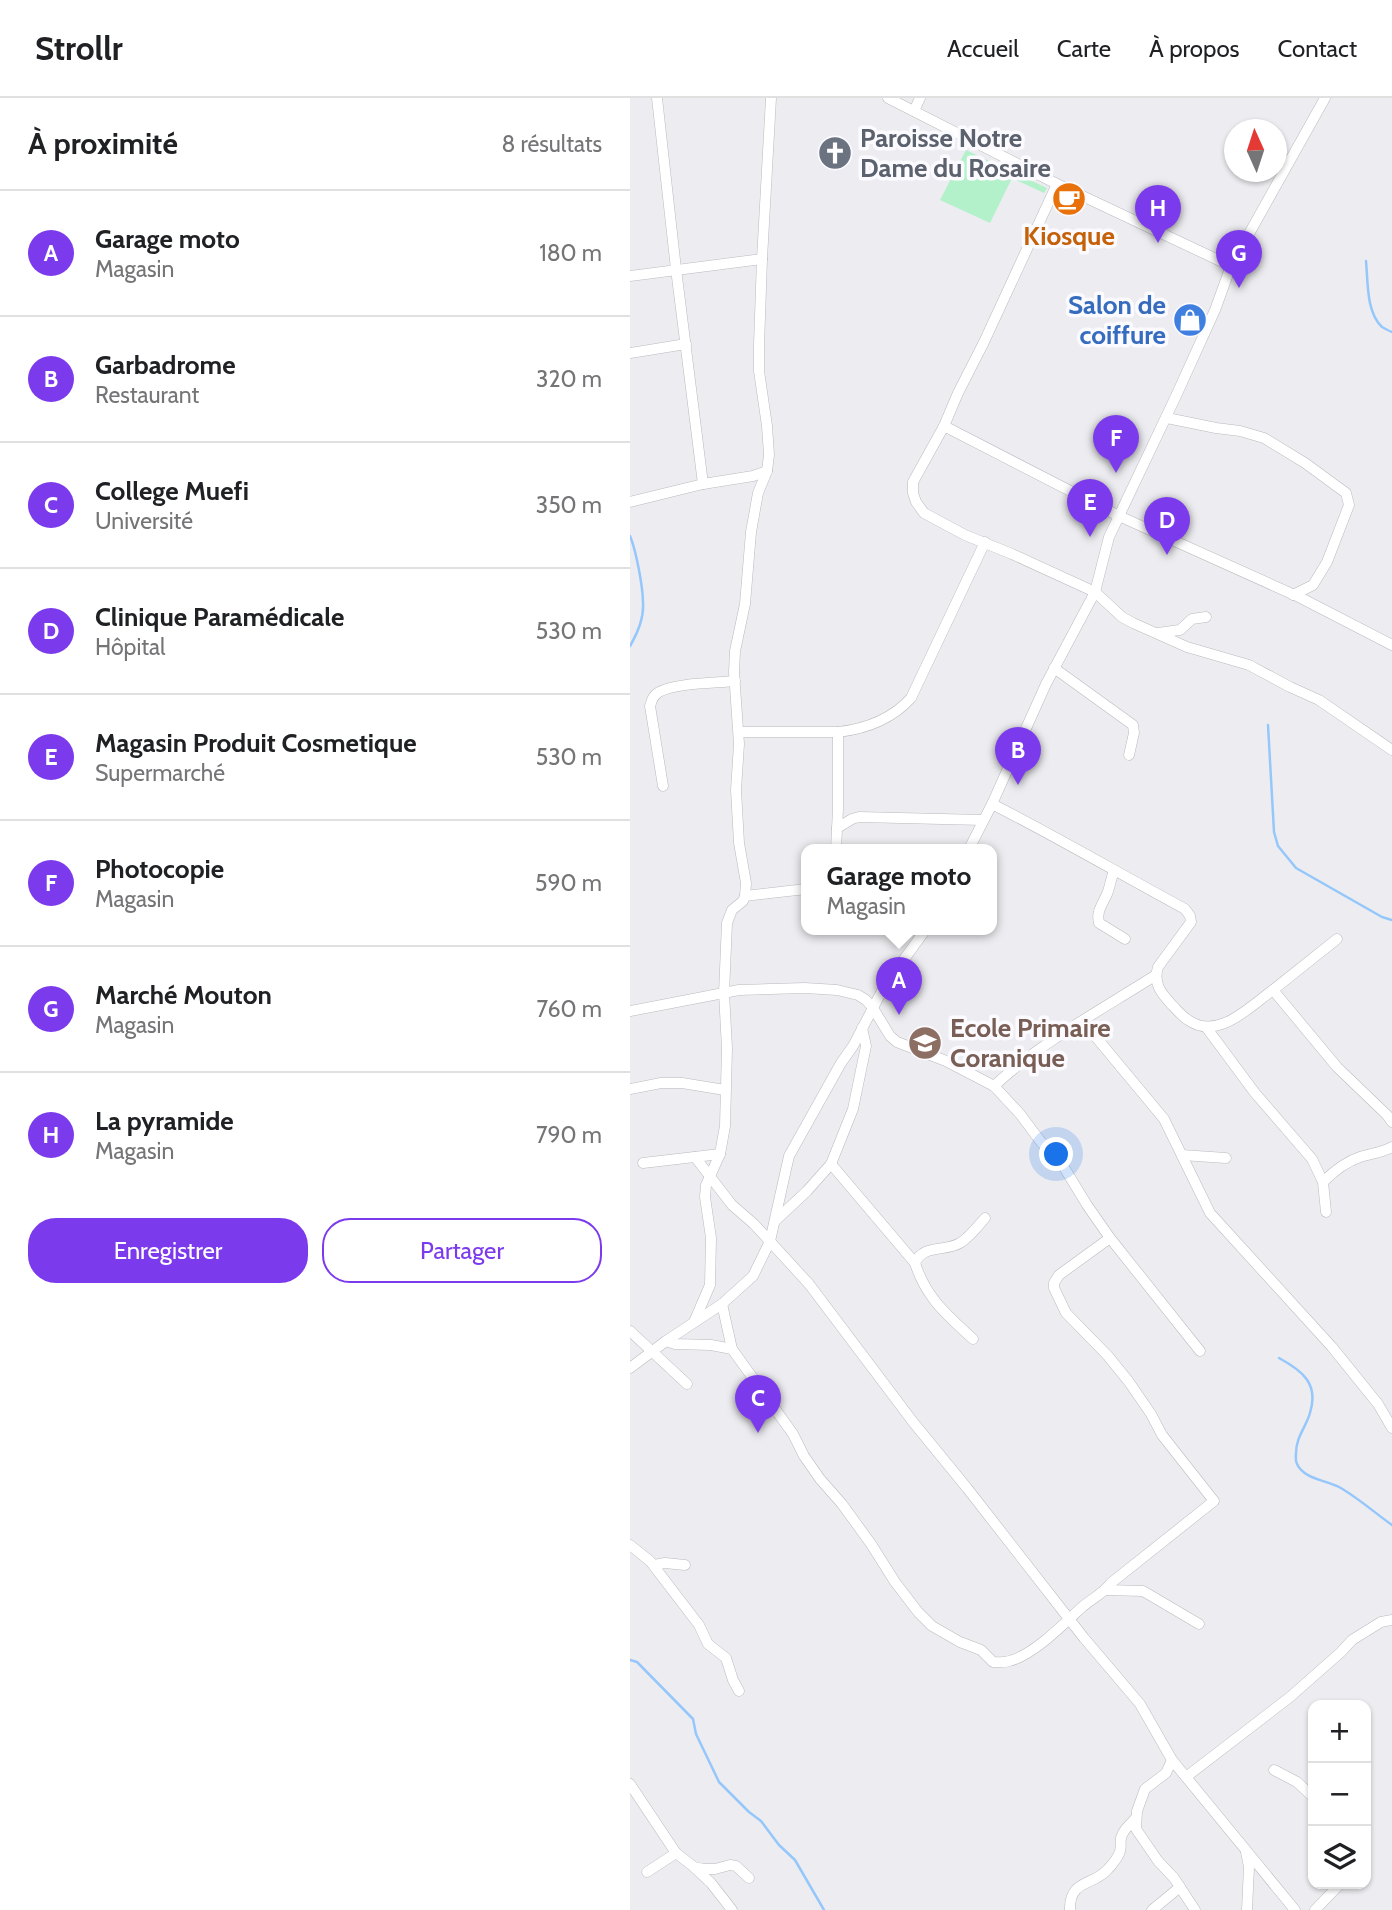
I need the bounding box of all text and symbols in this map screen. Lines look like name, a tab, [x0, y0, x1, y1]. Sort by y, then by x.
text: Strollr	[35, 28, 123, 68]
text: Accueil	[947, 34, 1019, 63]
text: Carte	[1057, 34, 1111, 63]
text: À propos	[1149, 34, 1240, 63]
text: Contact	[1278, 34, 1357, 63]
north arrow	[1224, 119, 1287, 182]
place label: Paroisse Notre Dame du Rosaire	[860, 122, 1051, 184]
text: À proximité	[28, 125, 178, 162]
text: 8 résultats	[501, 130, 602, 158]
church icon: Paroisse Notre Dame du Rosaire	[816, 134, 854, 172]
cafe icon: Kiosque	[1050, 180, 1088, 218]
pin: H	[1135, 185, 1181, 243]
place label: Kiosque	[1023, 220, 1115, 252]
text: Garage moto	[95, 223, 240, 255]
pin: G	[1216, 230, 1262, 288]
text: A	[44, 239, 58, 267]
text: 180 m	[539, 239, 602, 267]
text: Magasin	[95, 255, 174, 283]
place label: Salon de coiffure	[1068, 289, 1166, 351]
shop icon: Salon de coiffure	[1171, 301, 1209, 339]
text: Garbadrome	[95, 349, 236, 381]
text: B	[44, 365, 58, 393]
text: 320 m	[536, 365, 602, 393]
text: Restaurant	[95, 381, 199, 409]
pin: F	[1093, 415, 1139, 473]
text: College Muefi	[95, 475, 249, 507]
pin: E	[1067, 479, 1113, 537]
text: C	[44, 491, 58, 519]
text: 350 m	[536, 491, 602, 519]
pin: D	[1144, 497, 1190, 555]
text: Université	[95, 507, 193, 535]
text: Clinique Paramédicale	[95, 601, 344, 633]
text: D	[43, 617, 59, 645]
text: 530 m	[536, 617, 602, 645]
text: Hôpital	[95, 633, 165, 661]
text: Magasin Produit Cosmetique	[95, 727, 417, 759]
pin: B	[995, 727, 1041, 785]
text: E	[44, 743, 58, 771]
text: 530 m	[536, 743, 602, 771]
text: Supermarché	[95, 759, 225, 787]
popup	[801, 844, 997, 935]
text: Photocopie	[95, 853, 224, 885]
text: Garage moto	[827, 860, 971, 892]
text: F	[45, 869, 57, 897]
text: 590 m	[535, 869, 602, 897]
text: Magasin	[95, 885, 174, 913]
text: Magasin	[827, 892, 906, 920]
pin: A	[876, 957, 922, 1015]
text: Marché Mouton	[95, 979, 272, 1011]
text: G	[43, 995, 59, 1023]
text: 760 m	[537, 995, 602, 1023]
text: Magasin	[95, 1011, 174, 1039]
place label: Ecole Primaire Coranique	[950, 1012, 1111, 1074]
school or university icon: Ecole Primaire Coranique	[906, 1024, 944, 1062]
text: La pyramide	[95, 1105, 234, 1137]
text: H	[43, 1121, 59, 1149]
text: 790 m	[536, 1121, 602, 1149]
text: Magasin	[95, 1137, 174, 1165]
your location	[1039, 1137, 1073, 1171]
button: Enregistrer	[28, 1218, 308, 1283]
button: Partager	[322, 1218, 602, 1283]
pin: C	[735, 1375, 781, 1433]
map controls	[1308, 1700, 1371, 1889]
button: +	[1308, 1700, 1371, 1763]
button: −	[1308, 1763, 1371, 1826]
button: layers	[1308, 1826, 1371, 1889]

